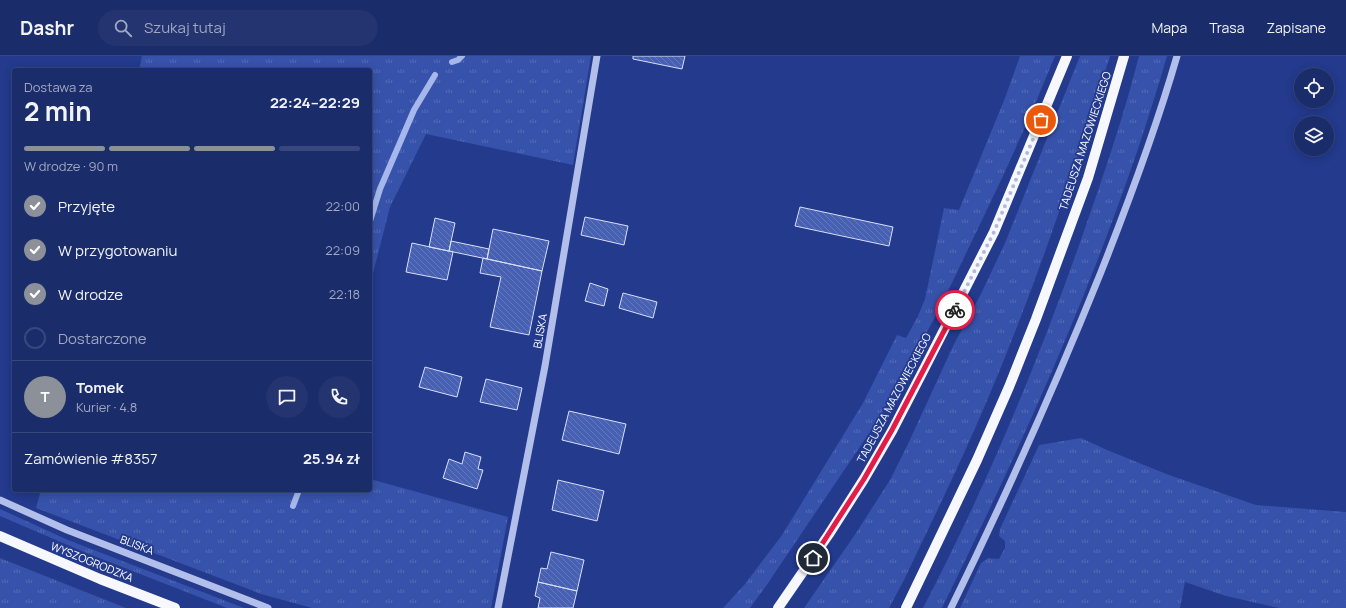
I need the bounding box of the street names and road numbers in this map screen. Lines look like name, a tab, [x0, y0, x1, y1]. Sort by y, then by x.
street label: TADEUSZA MAZOWIECKIEGO	[1055, 69, 1114, 212]
street label: BLISKA	[529, 312, 550, 350]
street label: TADEUSZA MAZOWIECKIEGO	[853, 330, 934, 465]
street label: BLISKA	[118, 531, 156, 558]
street label: WYSZOGRODZKA	[49, 538, 136, 585]

